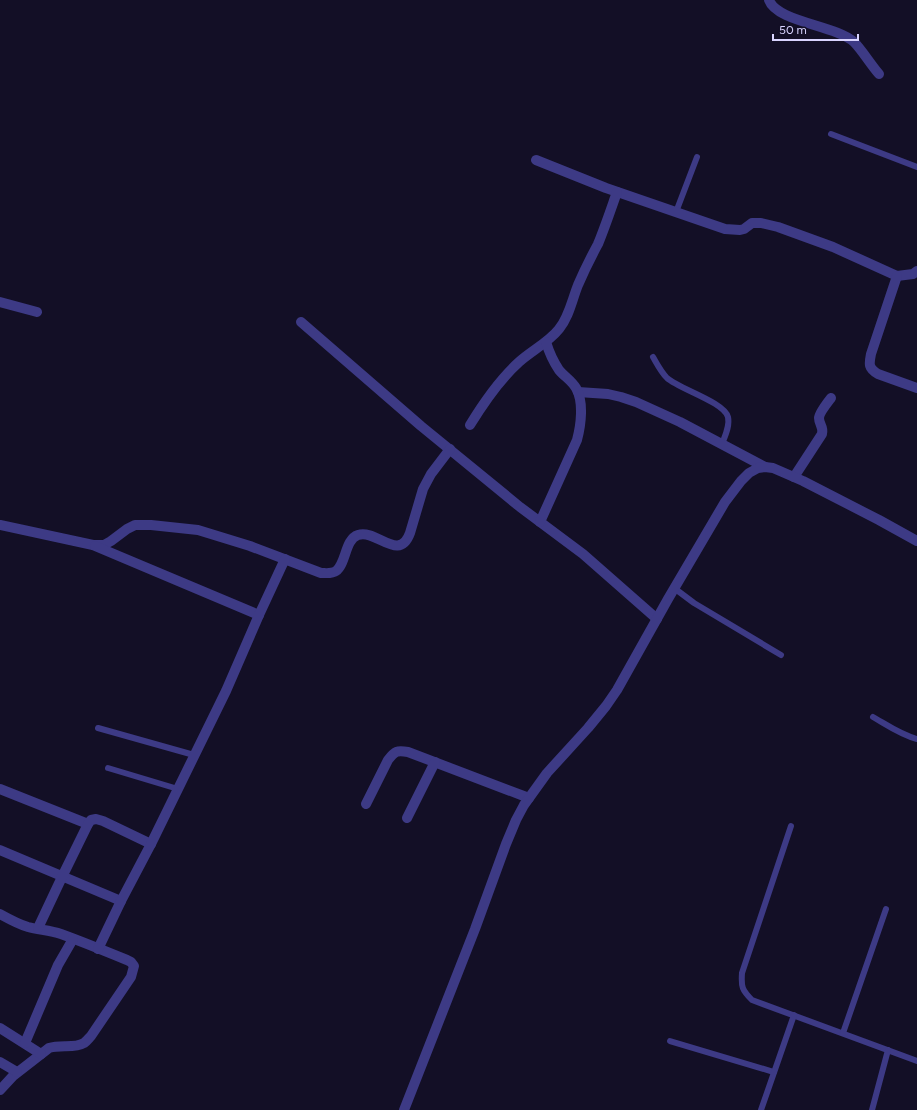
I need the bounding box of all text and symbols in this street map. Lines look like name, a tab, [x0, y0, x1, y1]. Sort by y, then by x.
scale bar	[773, 16, 858, 42]
text: 50 m	[779, 23, 807, 37]

